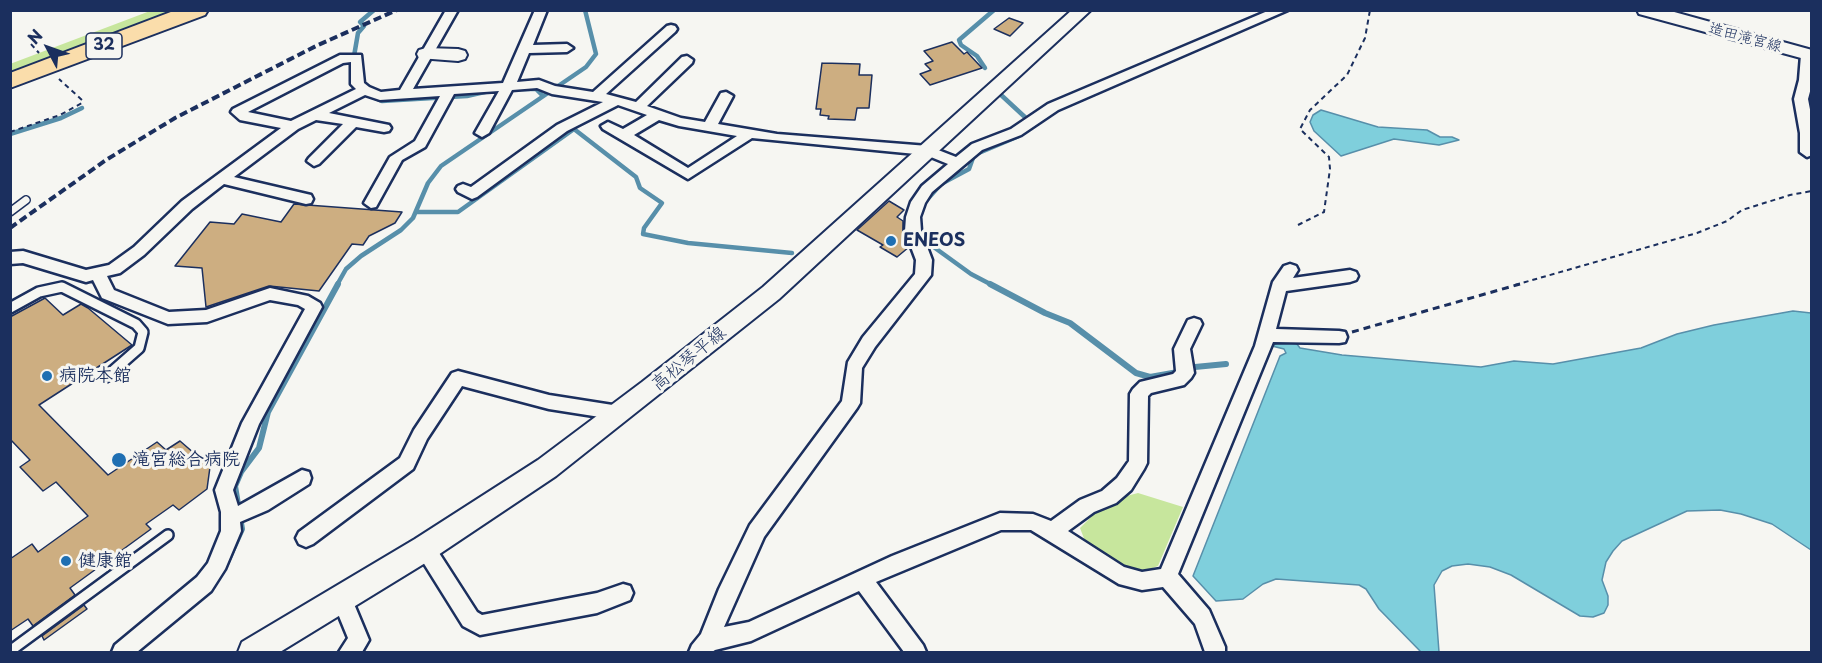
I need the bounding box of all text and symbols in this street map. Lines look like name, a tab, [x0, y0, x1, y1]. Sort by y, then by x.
north arrow	[18, 18, 78, 78]
street label: 造田滝宮線	[1706, 20, 1784, 56]
text: N	[21, 24, 48, 49]
road number: 32	[86, 33, 122, 59]
place label: ENEOS	[903, 230, 965, 252]
marker: ENEOS	[884, 234, 898, 248]
street label: 高松琴平線	[647, 322, 731, 396]
place label: 病院本館	[59, 365, 131, 387]
marker: 病院本館	[40, 369, 54, 383]
place label: 滝宮総合病院	[132, 449, 240, 471]
marker: 滝宮総合病院	[110, 451, 128, 469]
place label: 健康館	[78, 550, 132, 572]
marker: 健康館	[59, 554, 73, 568]

